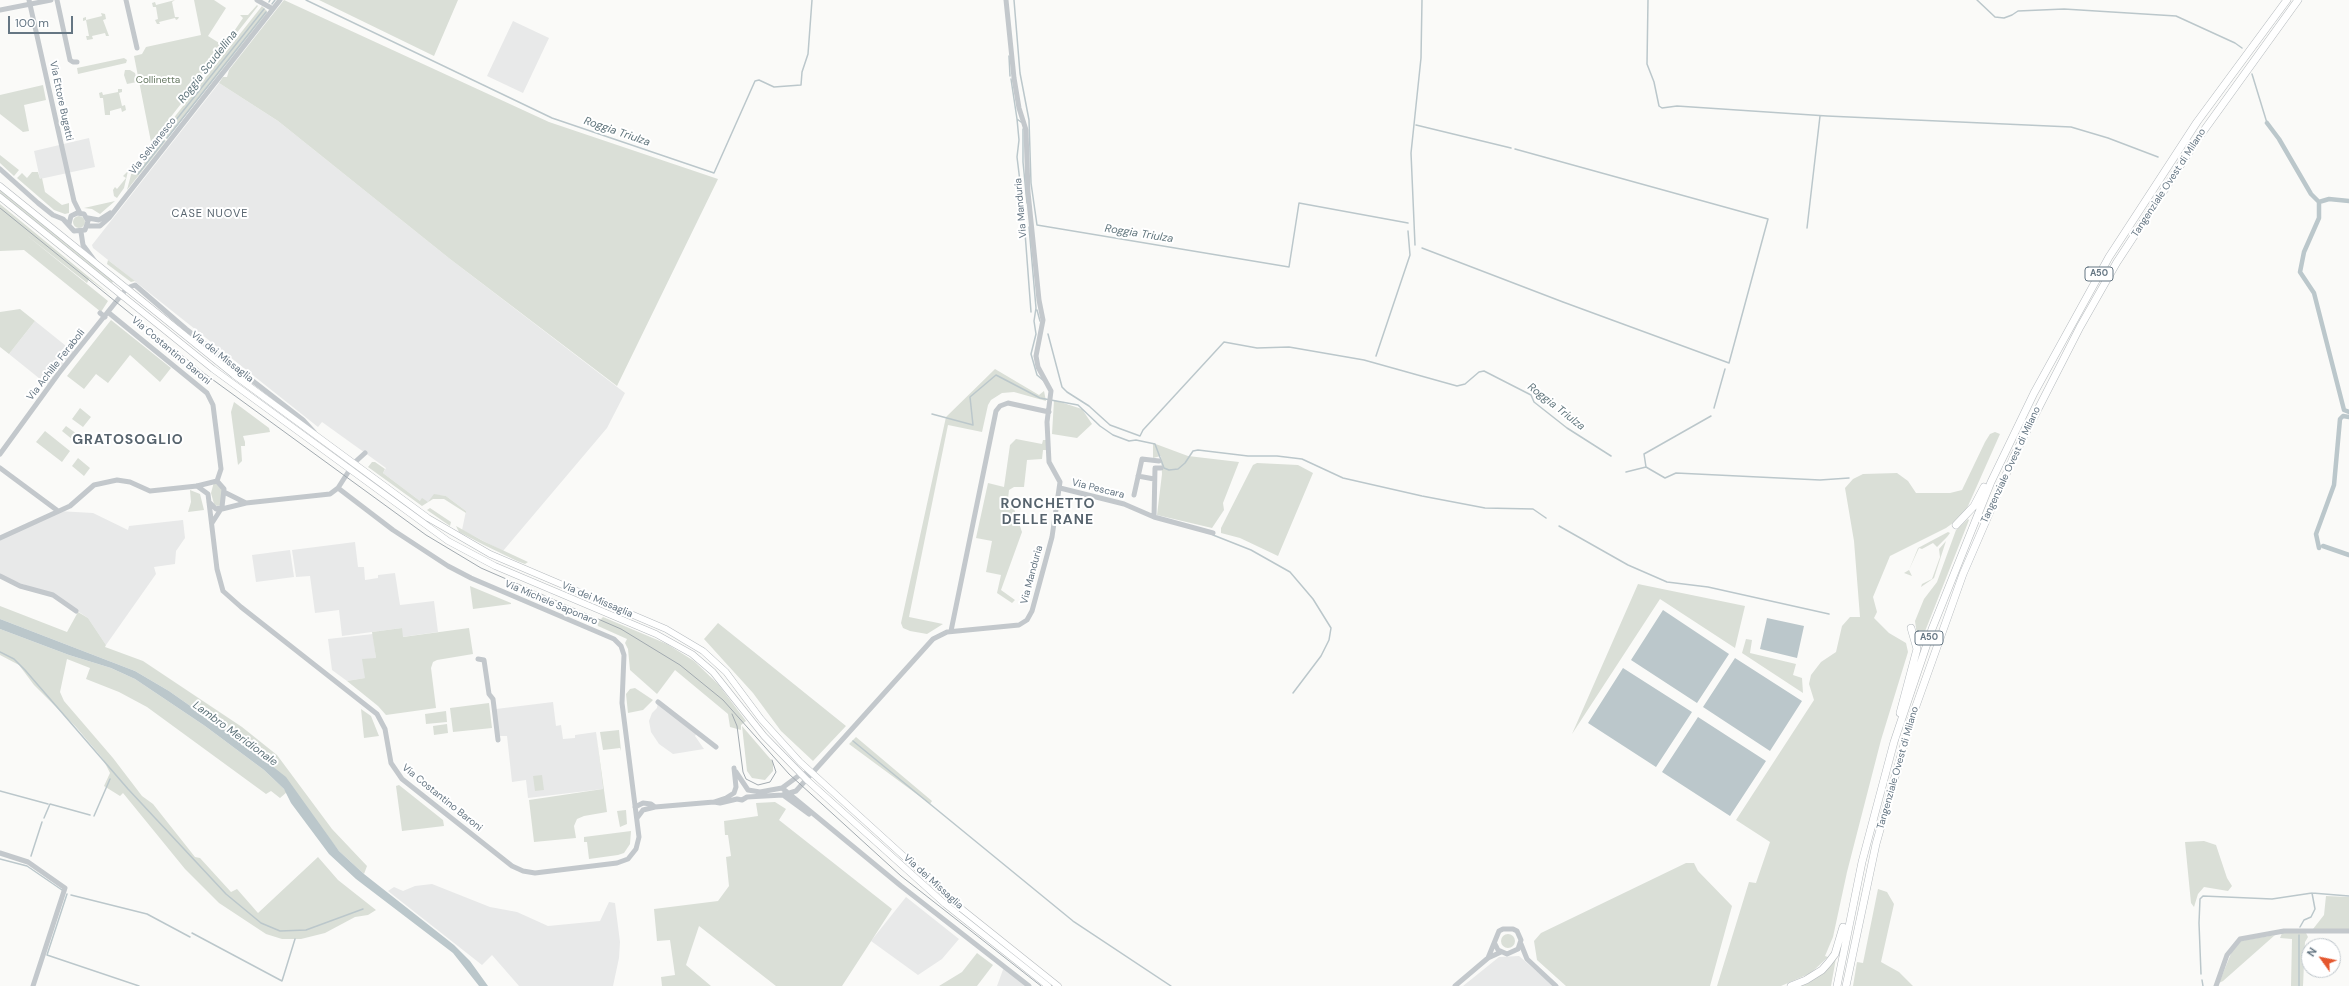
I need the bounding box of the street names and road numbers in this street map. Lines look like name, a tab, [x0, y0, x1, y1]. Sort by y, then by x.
street label: Via Ettore Bugatti	[47, 60, 75, 142]
street label: Via Selvanesco	[127, 115, 179, 177]
street label: Tangenziale Ovest di Milano	[2129, 126, 2209, 240]
street label: Via Manduria	[1012, 177, 1030, 239]
road number: A50	[2085, 267, 2113, 281]
street label: Via Costantino Baroni	[129, 314, 213, 388]
street label: Via Achille Feraboli	[24, 327, 88, 403]
street label: Via dei Missaglia	[188, 329, 256, 385]
street label: Tangenziale Ovest di Milano	[1979, 405, 2043, 525]
street label: Via Pescara	[1070, 477, 1126, 501]
street label: Via Manduria	[1018, 544, 1046, 606]
street label: Via Michele Saponaro	[503, 578, 599, 628]
street label: Via dei Missaglia	[560, 580, 634, 620]
road number: A50	[1915, 631, 1943, 645]
street label: Tangenziale Ovest di Milano	[1875, 705, 1921, 831]
street label: Via Costantino Baroni	[399, 762, 485, 834]
street label: Via dei Missaglia	[901, 852, 965, 912]

